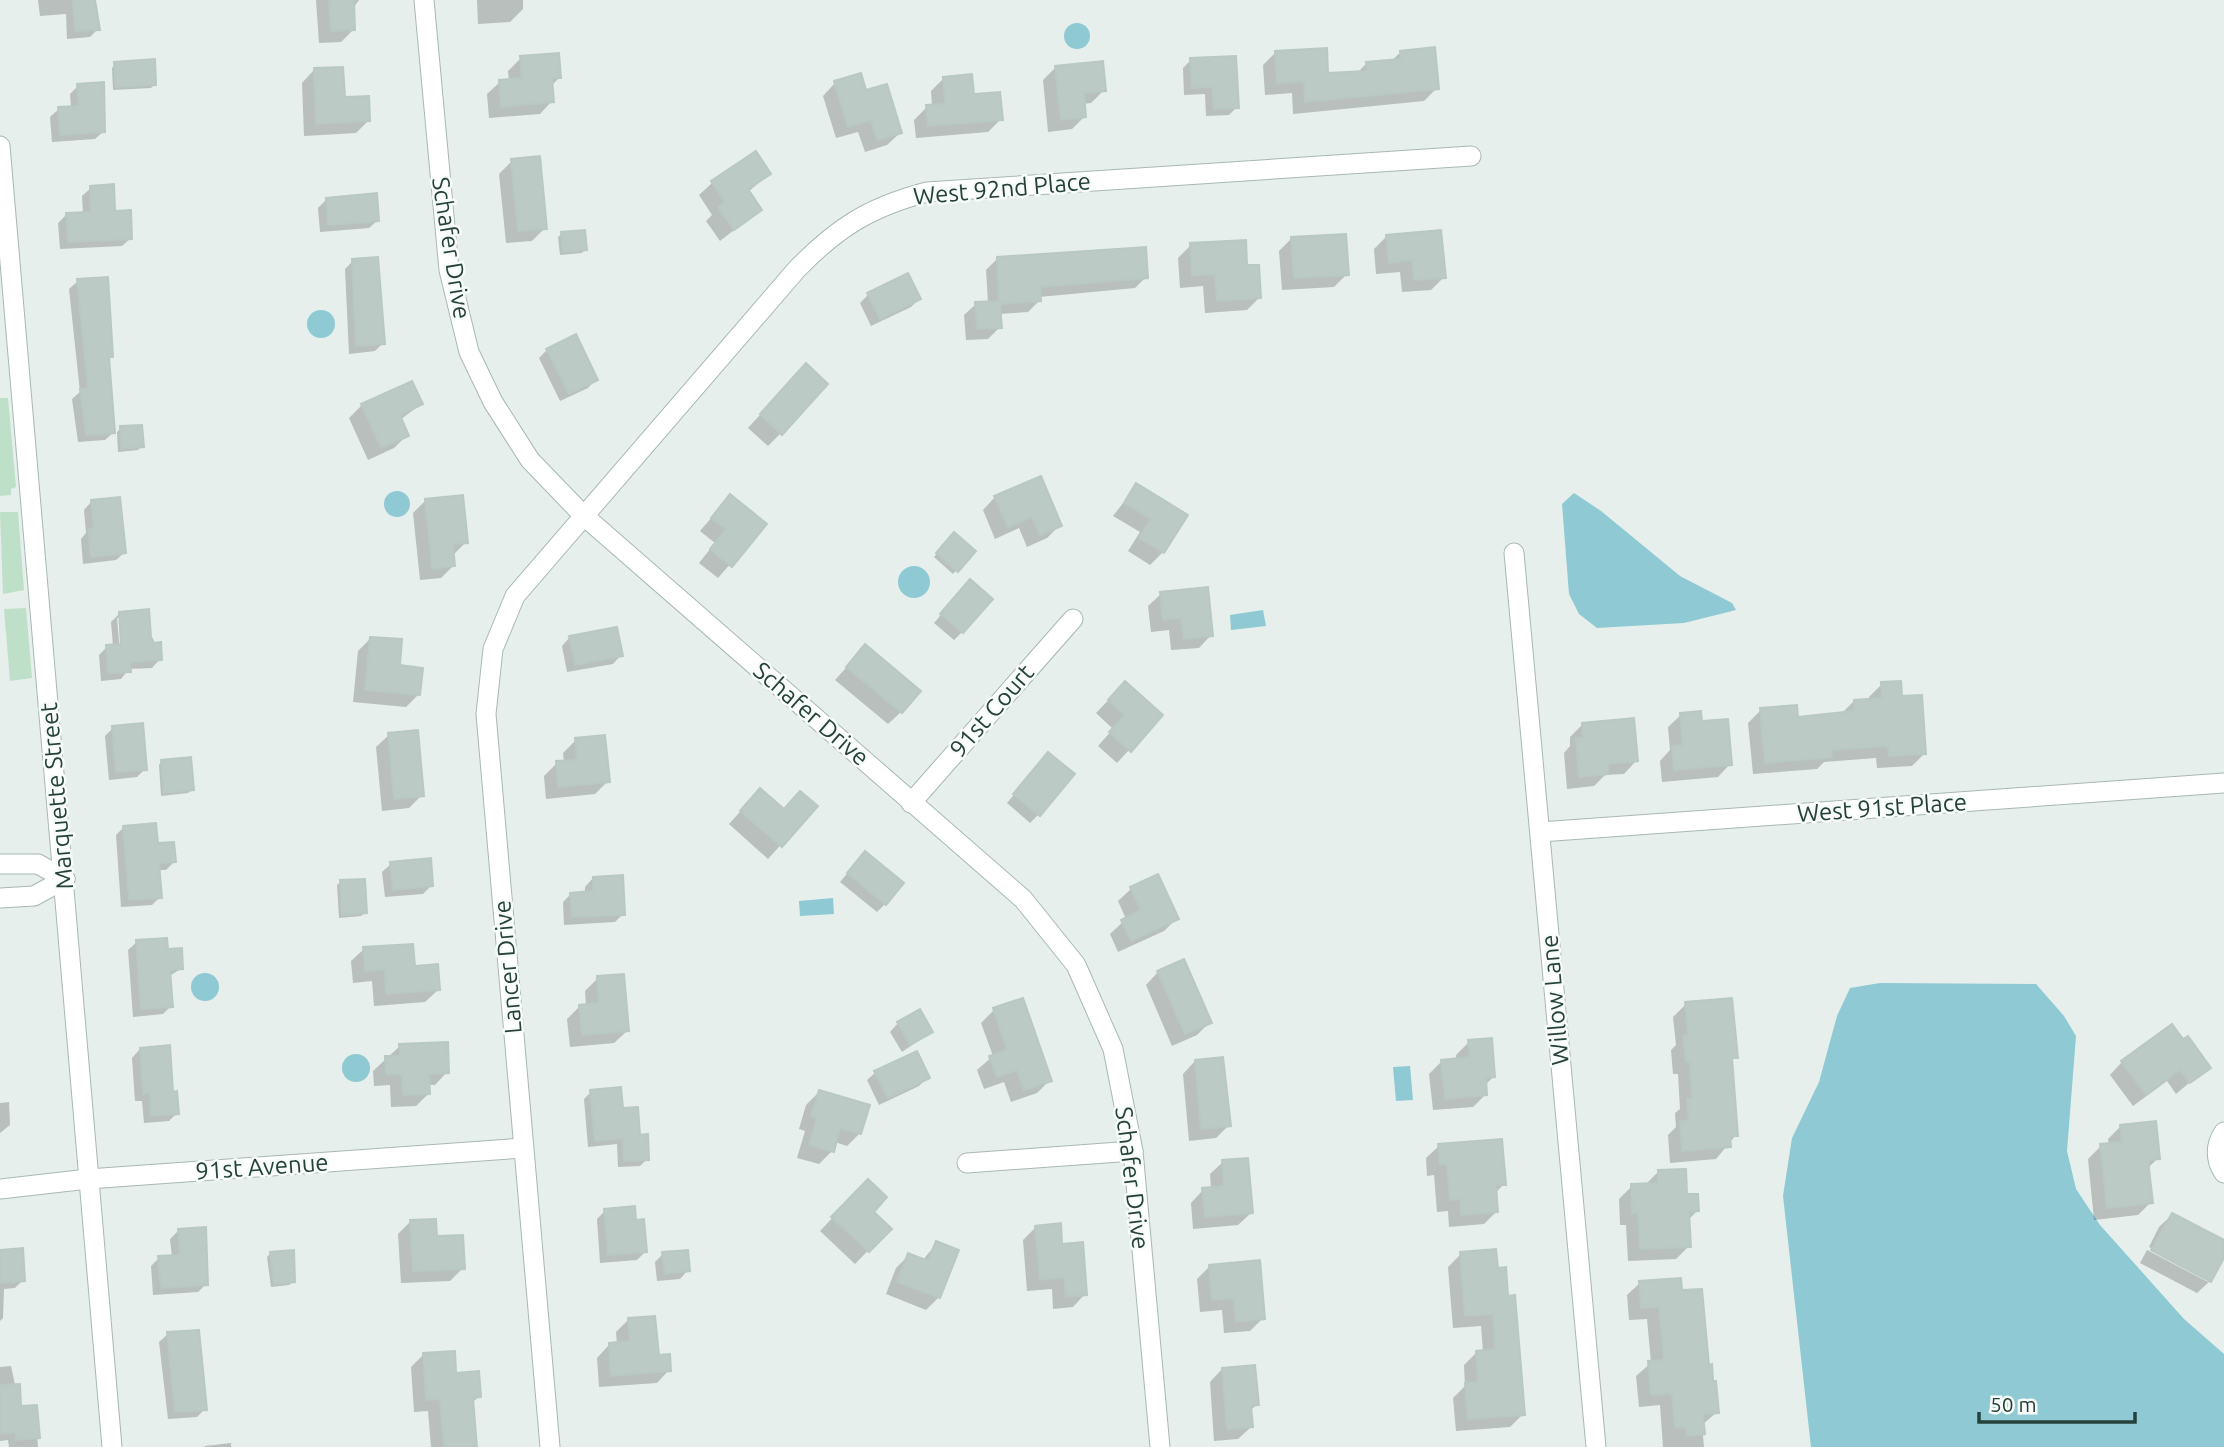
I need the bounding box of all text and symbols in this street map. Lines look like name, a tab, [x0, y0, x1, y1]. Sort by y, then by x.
street label: West 92nd Place	[912, 167, 1092, 210]
street label: Schafer Drive	[427, 175, 476, 321]
street label: Schafer Drive	[748, 656, 874, 771]
street label: 91st Court	[944, 659, 1039, 762]
street label: Marquette Street	[35, 701, 78, 891]
street label: West 91st Place	[1796, 788, 1968, 827]
street label: Lancer Drive	[488, 899, 527, 1035]
street label: Willow Lane	[1535, 934, 1574, 1066]
street label: Schafer Drive	[1110, 1105, 1155, 1251]
street label: 91st Avenue	[195, 1148, 329, 1185]
scale bar	[1979, 1380, 2135, 1424]
text: 50 m	[1990, 1392, 2037, 1416]

